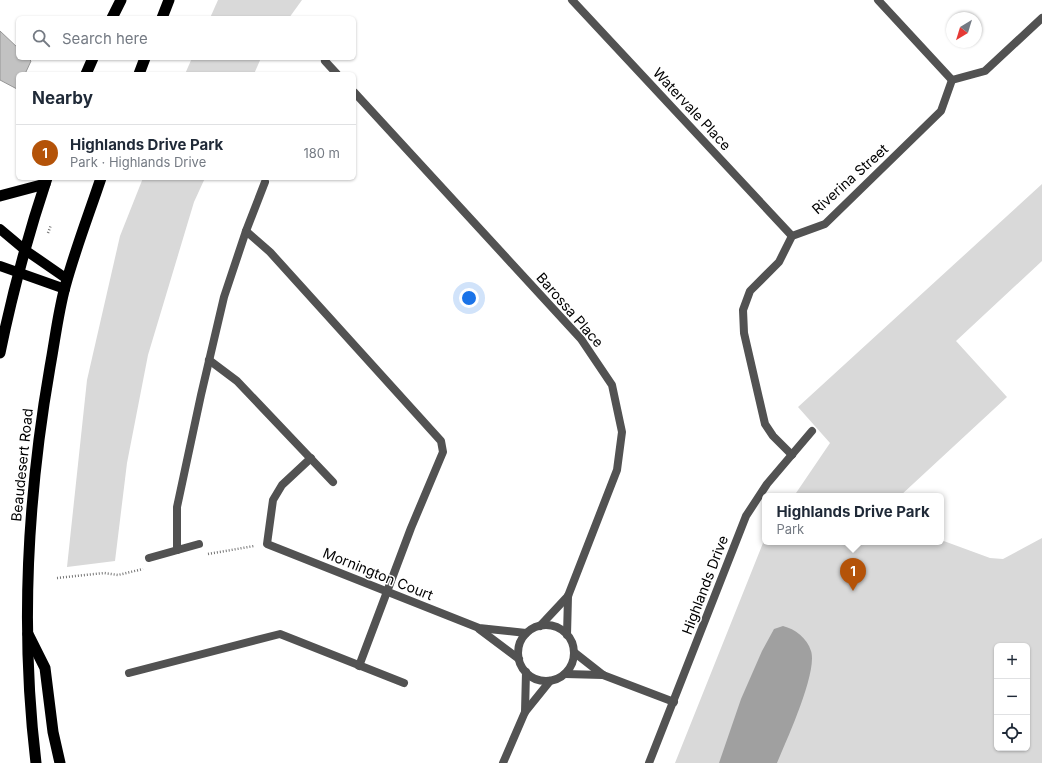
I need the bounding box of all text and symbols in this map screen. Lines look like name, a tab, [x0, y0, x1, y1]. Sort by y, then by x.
north arrow	[946, 12, 982, 48]
search box	[16, 16, 356, 60]
icon: search	[30, 27, 52, 49]
text: Search here	[62, 29, 148, 48]
street label: Watervale Place	[650, 64, 735, 153]
text: Nearby	[32, 88, 93, 108]
text: Highlands Drive Park	[70, 135, 223, 154]
street label: Riverina Street	[808, 140, 892, 217]
text: 1	[42, 145, 48, 161]
text: 180 m	[303, 145, 340, 161]
text: Park · Highlands Drive	[70, 154, 206, 170]
street label: Barossa Place	[533, 269, 607, 350]
your location	[459, 288, 479, 308]
street label: Beaudesert Road	[7, 408, 36, 522]
popup	[762, 493, 944, 545]
text: Highlands Drive Park	[776, 502, 930, 521]
text: Park	[776, 521, 804, 537]
street label: Highlands Drive	[678, 533, 731, 637]
street label: Mornington Court	[321, 544, 436, 603]
pin: 1	[840, 558, 866, 591]
map controls	[994, 643, 1030, 751]
button: +	[994, 643, 1030, 679]
button: −	[994, 679, 1030, 715]
button: locate	[994, 715, 1030, 751]

